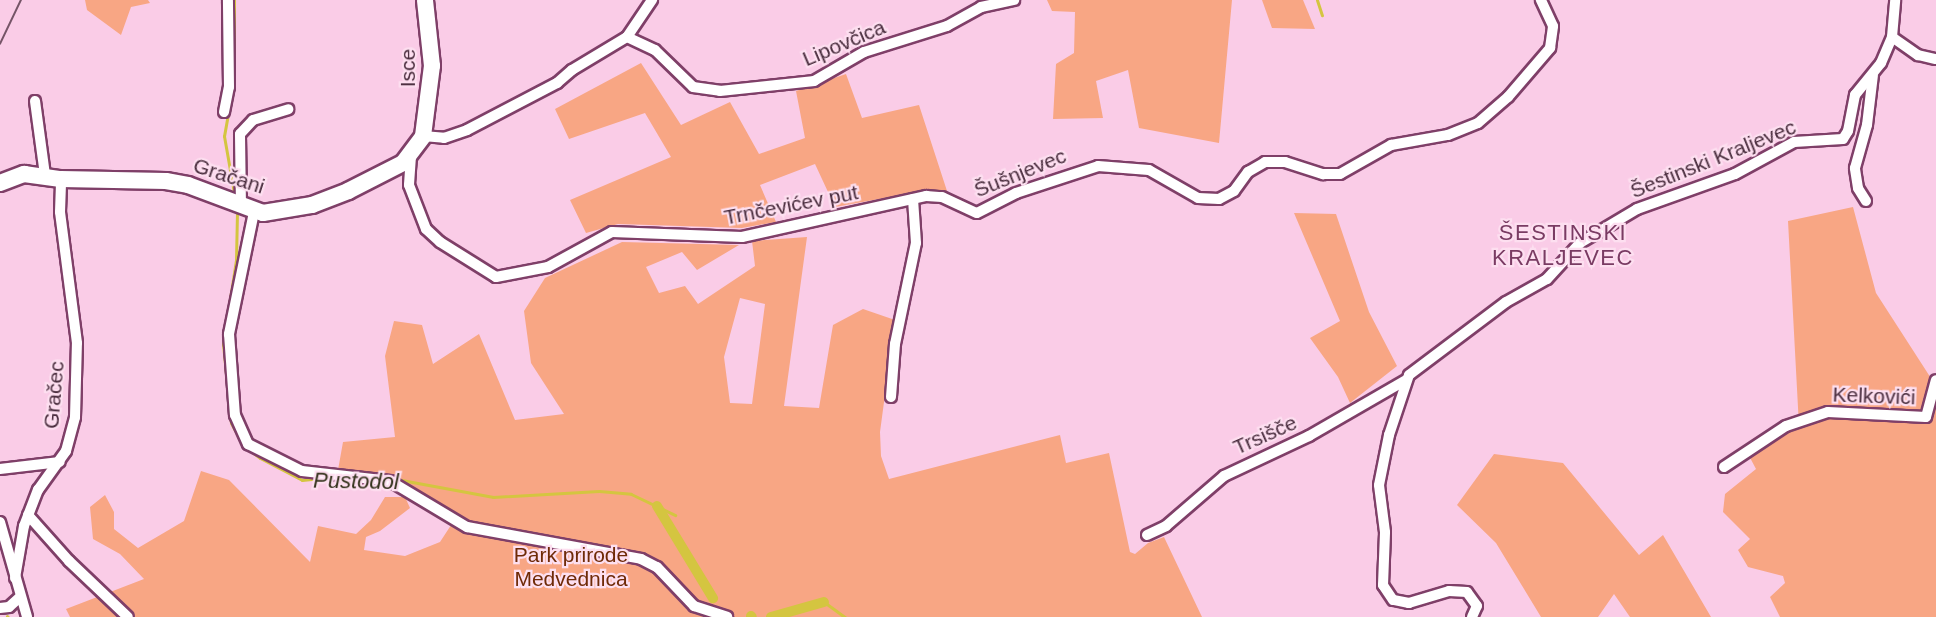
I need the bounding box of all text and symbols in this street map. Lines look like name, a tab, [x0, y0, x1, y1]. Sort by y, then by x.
street label: Lipovčica	[799, 14, 889, 72]
street label: Isce	[395, 49, 421, 87]
street label: Šestinski Kraljevec	[1627, 114, 1799, 204]
street label: Šušnjevec	[970, 143, 1070, 203]
street label: Gračani	[190, 153, 268, 199]
street label: Trnčevićev put	[722, 180, 860, 230]
district label: ŠESTINSKI KRALJEVEC	[1492, 219, 1634, 270]
street label: Gračec	[38, 360, 70, 430]
street label: Kelkovići	[1832, 382, 1916, 410]
street label: Trsišče	[1229, 410, 1301, 460]
water label: Pustodol	[313, 467, 399, 495]
park label: Park prirode Medvednica	[514, 542, 628, 592]

